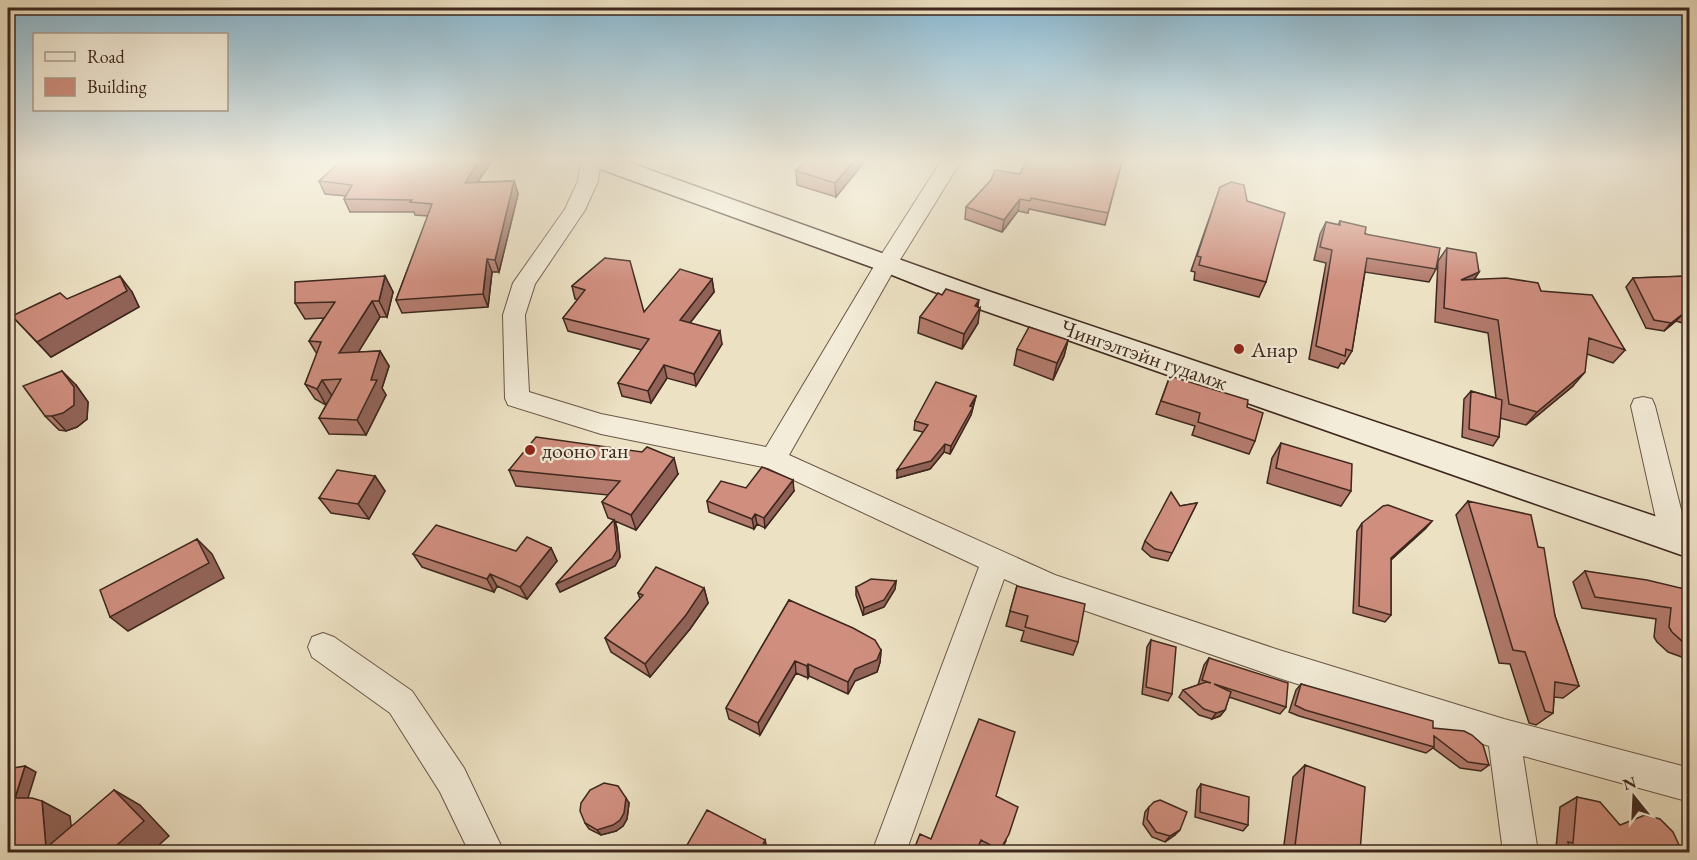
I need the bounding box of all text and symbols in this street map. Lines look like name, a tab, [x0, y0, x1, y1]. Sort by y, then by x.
legend	[33, 33, 228, 111]
text: Road	[87, 45, 126, 68]
text: Building	[87, 75, 147, 98]
street label: Чингэлтэйн гудамж	[1057, 313, 1232, 397]
place label: Анар	[1250, 335, 1298, 364]
marker: Анар	[1232, 342, 1246, 356]
place label: дооно ган	[542, 436, 629, 465]
marker: дооно ган	[523, 443, 537, 457]
north arrow	[1604, 767, 1664, 827]
text: N	[1620, 771, 1639, 795]

